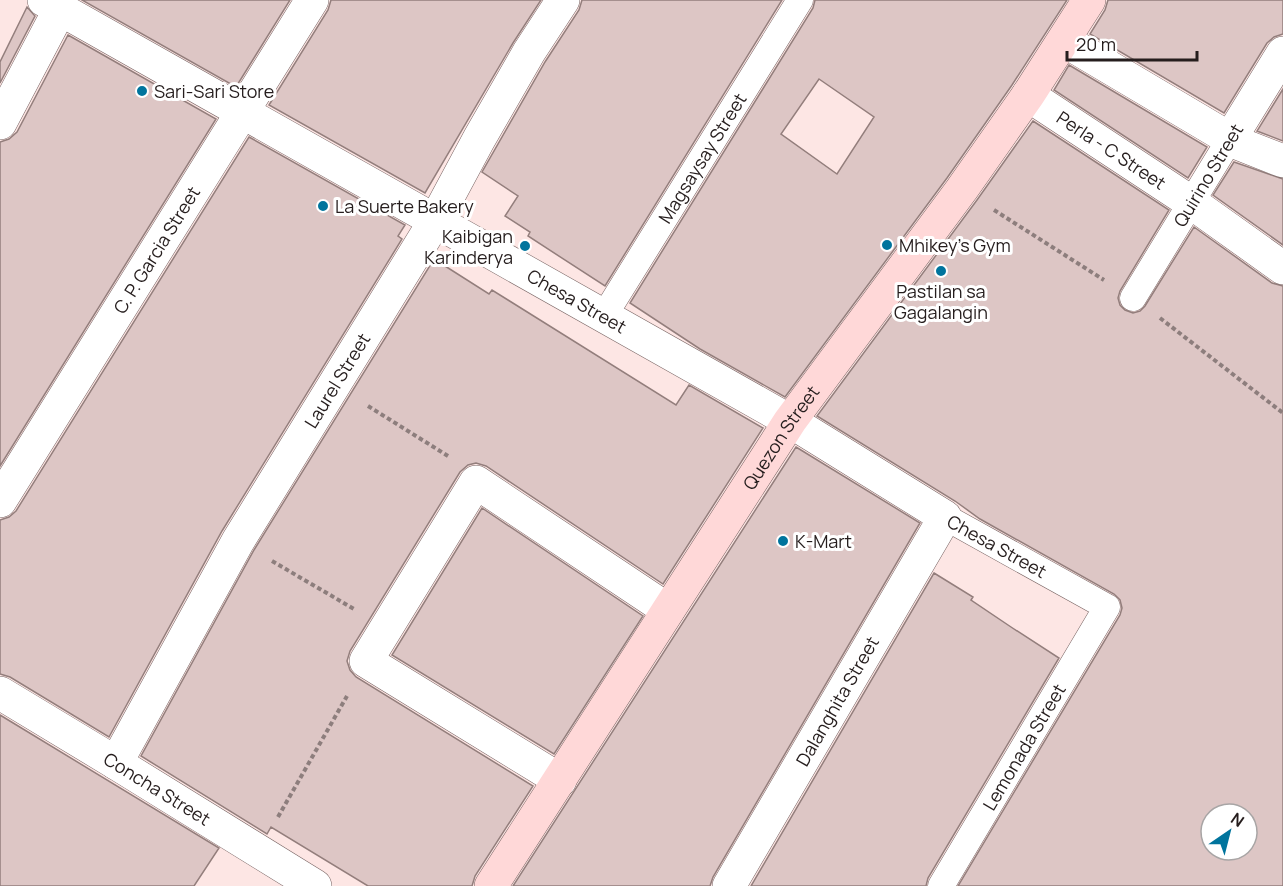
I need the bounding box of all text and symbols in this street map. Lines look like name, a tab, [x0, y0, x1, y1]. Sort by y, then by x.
scale bar	[1067, 24, 1198, 62]
text: 20 m	[1076, 32, 1116, 56]
place label: Sari-Sari Store	[154, 79, 274, 103]
marker: Sari-Sari Store	[135, 84, 149, 98]
street label: Magsaysay Street	[653, 88, 752, 228]
street label: Perla - C Street	[1052, 105, 1171, 195]
street label: Quirino Street	[1168, 119, 1248, 231]
street label: C. P. Garcia Street	[108, 182, 205, 318]
place label: La Suerte Bakery	[335, 194, 474, 218]
marker: La Suerte Bakery	[316, 199, 330, 213]
place label: Kaibigan Karinderya	[424, 224, 513, 269]
place label: Mhikey's Gym	[899, 233, 1011, 257]
marker: Mhikey's Gym	[880, 238, 894, 252]
marker: Kaibigan Karinderya	[518, 239, 532, 253]
street label: Chesa Street	[523, 263, 631, 338]
marker: Pastilan sa Gagalangin	[934, 264, 948, 278]
place label: Pastilan sa Gagalangin	[894, 279, 988, 324]
street label: Laurel Street	[299, 328, 375, 432]
street label: Quezon Street	[737, 380, 824, 494]
street label: Chesa Street	[943, 509, 1051, 583]
place label: K-Mart	[795, 529, 852, 553]
marker: K-Mart	[776, 534, 790, 548]
street label: Dalanghita Street	[790, 632, 884, 770]
street label: Lemonada Street	[977, 679, 1071, 814]
street label: Concha Street	[99, 746, 215, 831]
north arrow	[1199, 802, 1259, 862]
text: N	[1227, 807, 1249, 832]

